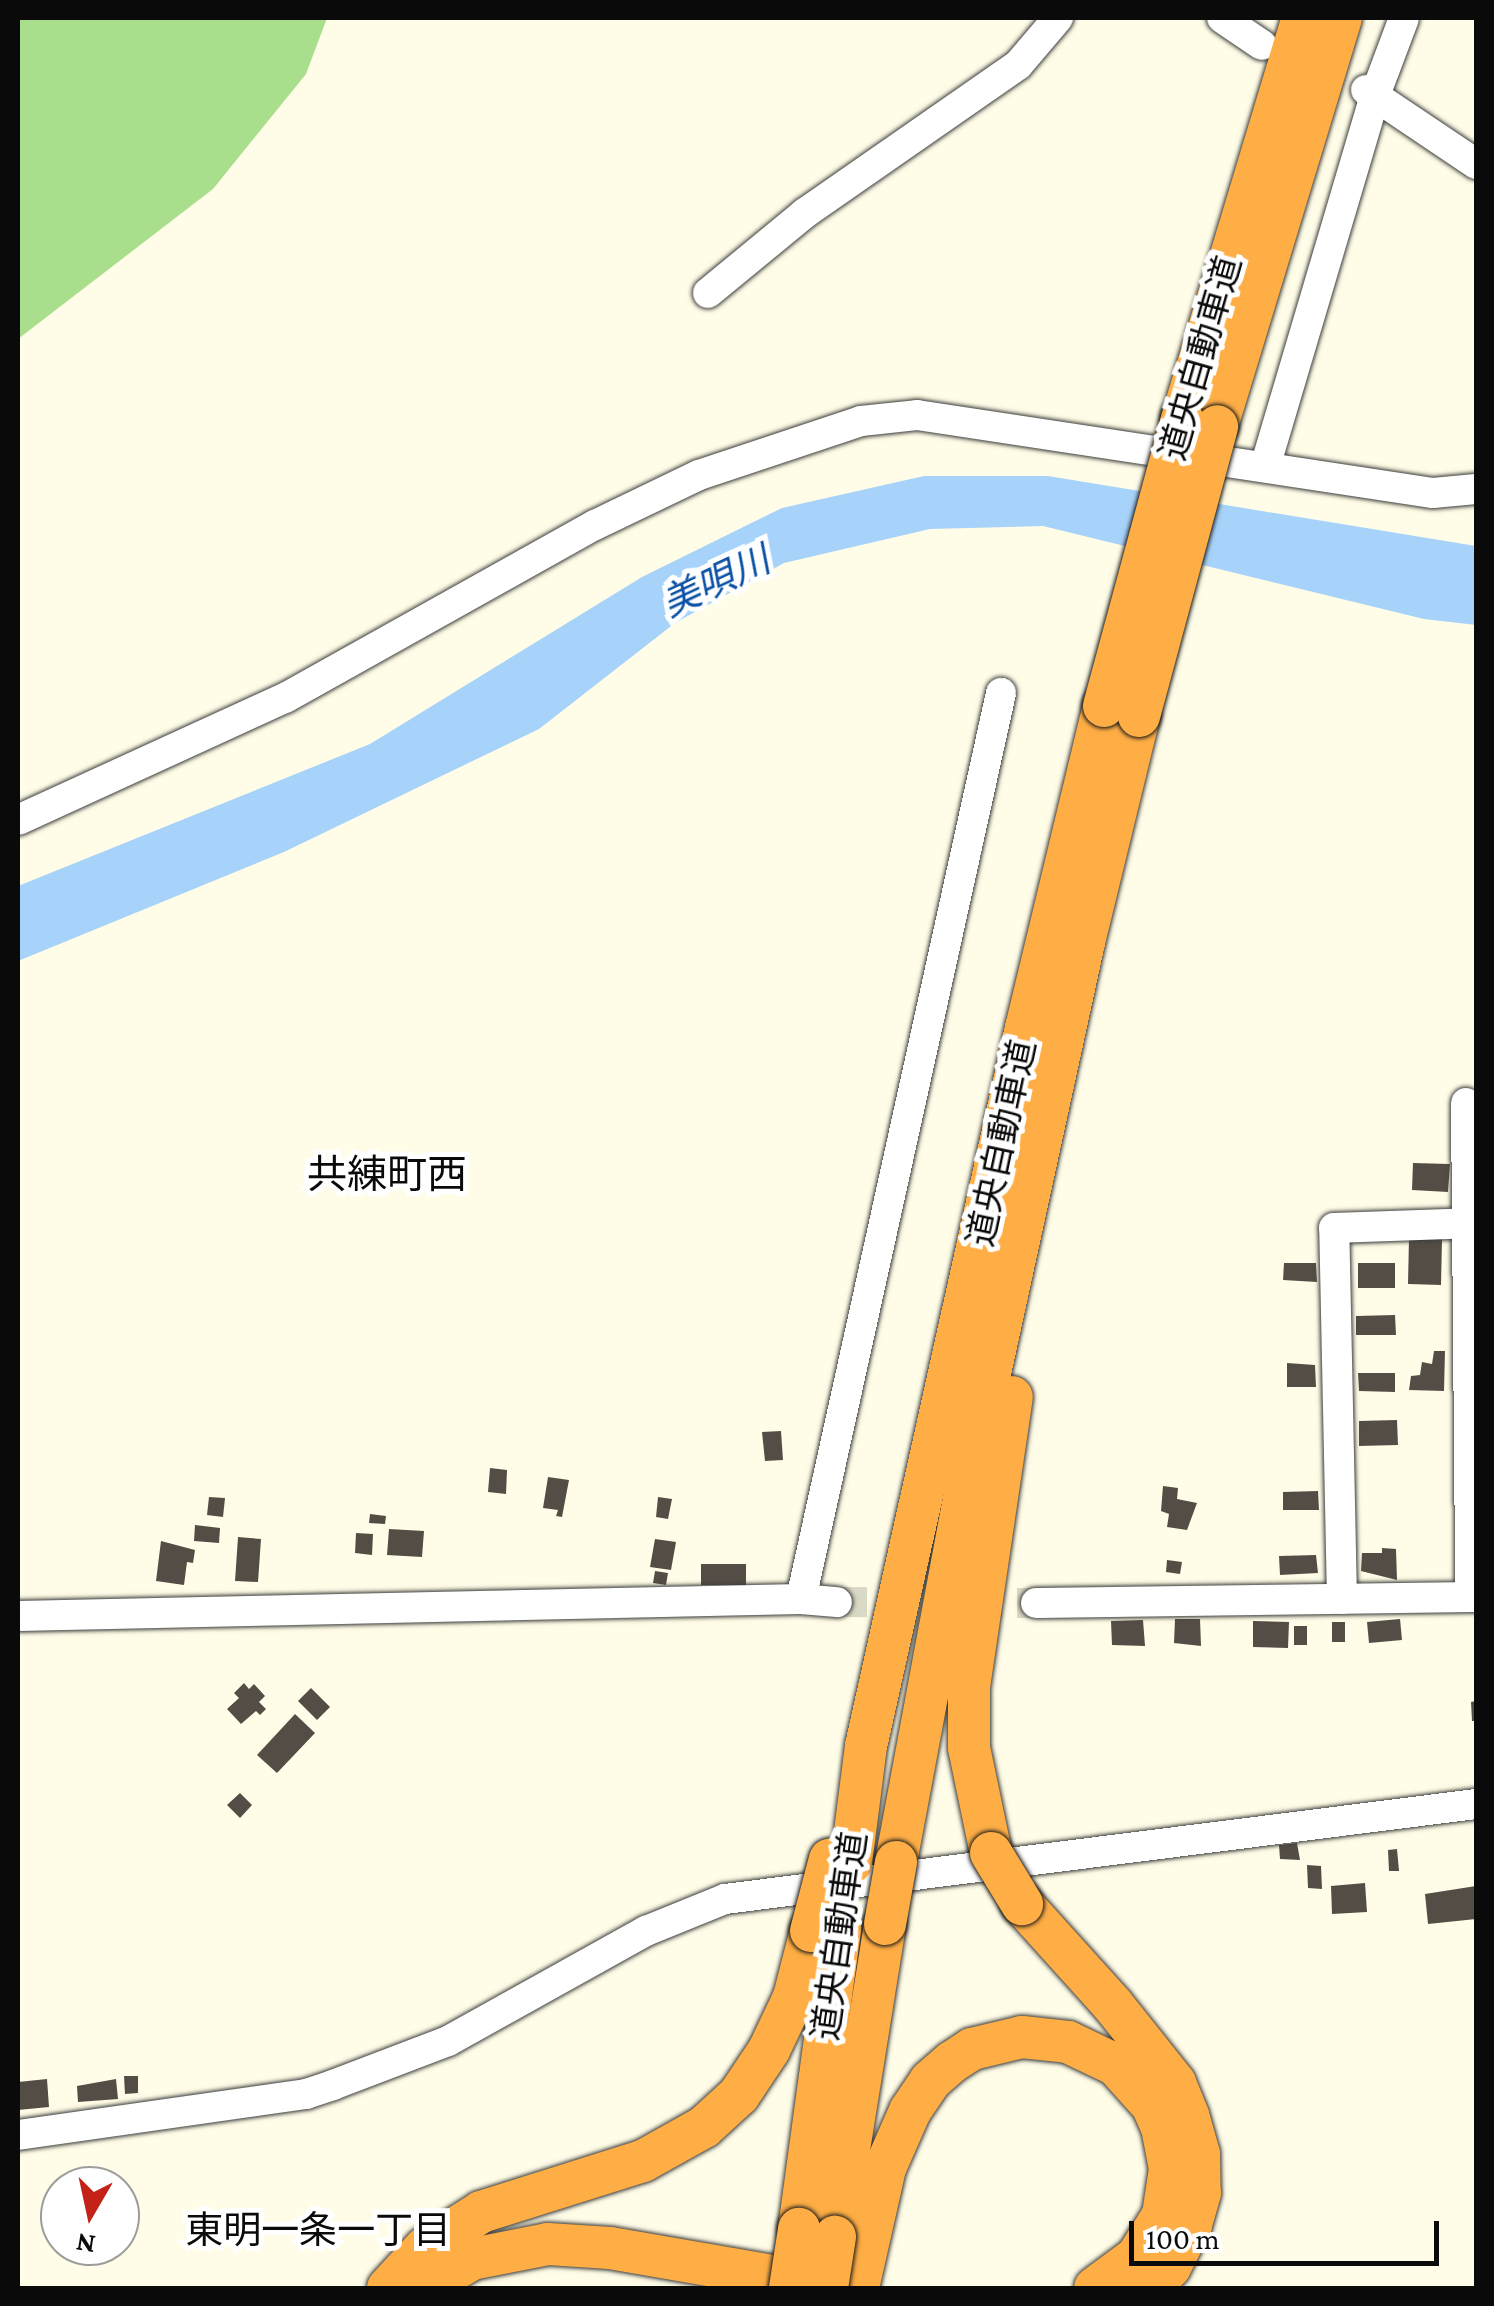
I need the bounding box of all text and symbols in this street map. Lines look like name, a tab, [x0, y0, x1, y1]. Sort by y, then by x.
street label: 道央自動車道	[1152, 251, 1250, 465]
water label: 美唄川	[655, 537, 777, 627]
street label: 道央自動車道	[960, 1036, 1044, 1250]
district label: 共練町西	[307, 1151, 467, 1199]
street label: 道央自動車道	[805, 1829, 875, 2043]
north arrow	[40, 2166, 140, 2266]
scale bar	[1134, 2201, 1444, 2263]
district label: 東明一条一丁目	[185, 2208, 451, 2254]
text: 100 m	[1146, 2222, 1220, 2255]
text: N	[74, 2227, 97, 2261]

